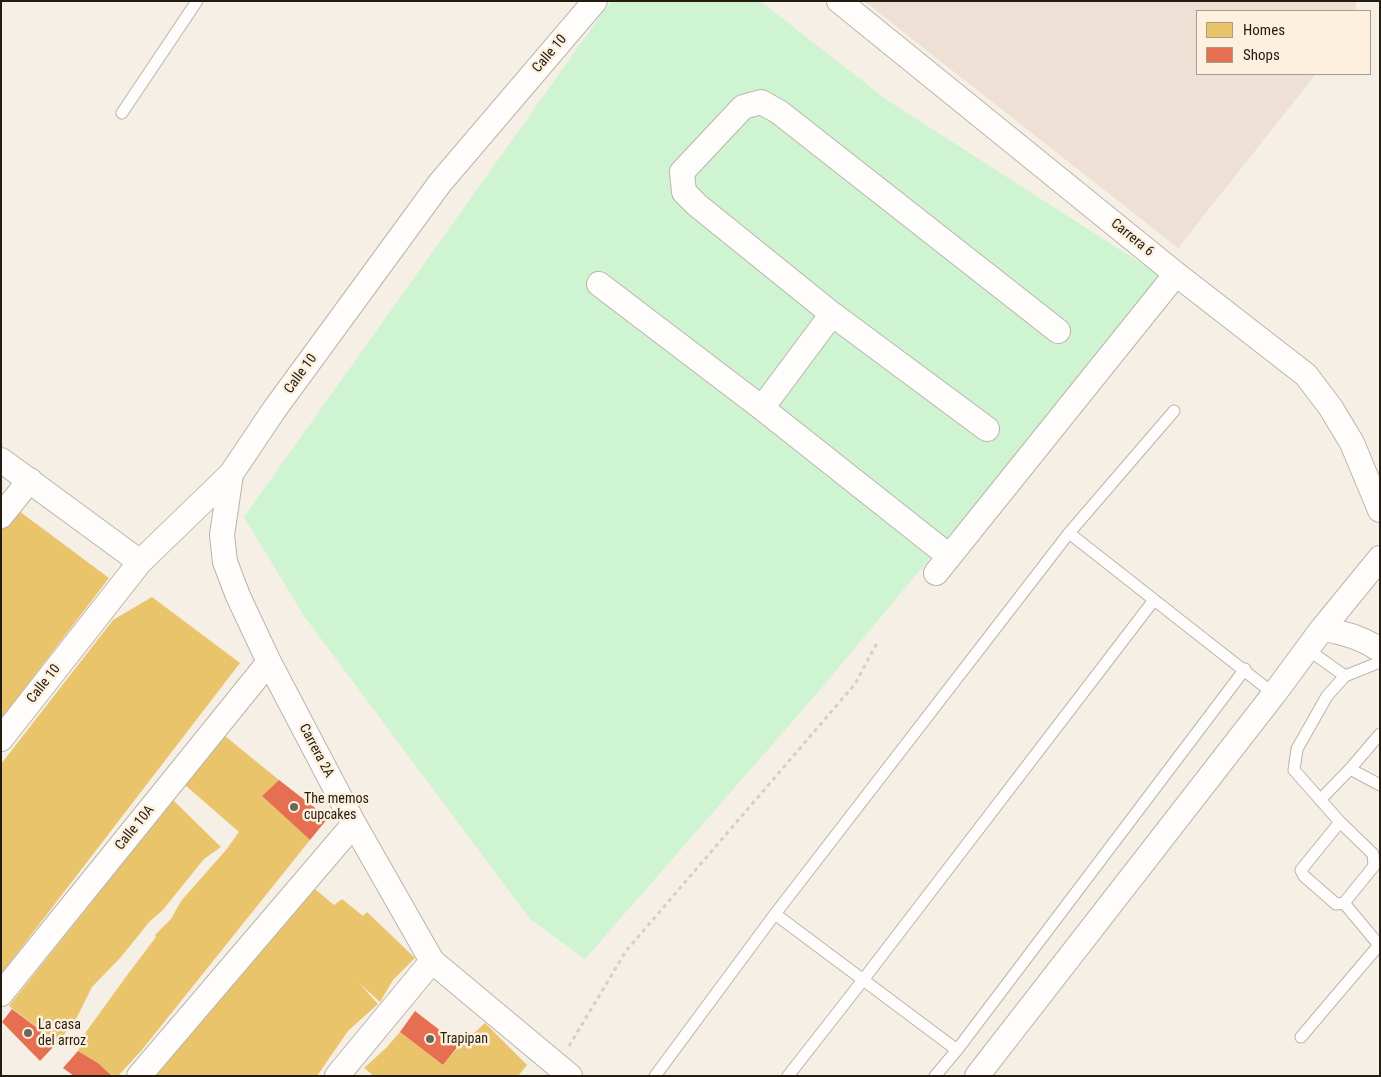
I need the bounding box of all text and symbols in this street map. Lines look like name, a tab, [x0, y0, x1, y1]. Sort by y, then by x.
legend	[1196, 10, 1371, 75]
text: Homes	[1243, 21, 1285, 39]
street label: Calle 10	[529, 31, 571, 77]
text: Shops	[1243, 46, 1280, 64]
street label: Carrera 6	[1107, 216, 1157, 260]
street label: Calle 10	[281, 351, 321, 397]
street label: Calle 10	[24, 661, 64, 707]
street label: Carrera 2A	[295, 721, 337, 781]
place label: The memos cupcakes	[304, 791, 369, 824]
marker: The memos cupcakes	[288, 801, 300, 813]
street label: Calle 10A	[112, 802, 158, 854]
place label: La casa del arroz	[38, 1017, 86, 1050]
marker: La casa del arroz	[22, 1027, 34, 1039]
place label: Trapipan	[440, 1031, 488, 1047]
marker: Trapipan	[424, 1033, 436, 1045]

